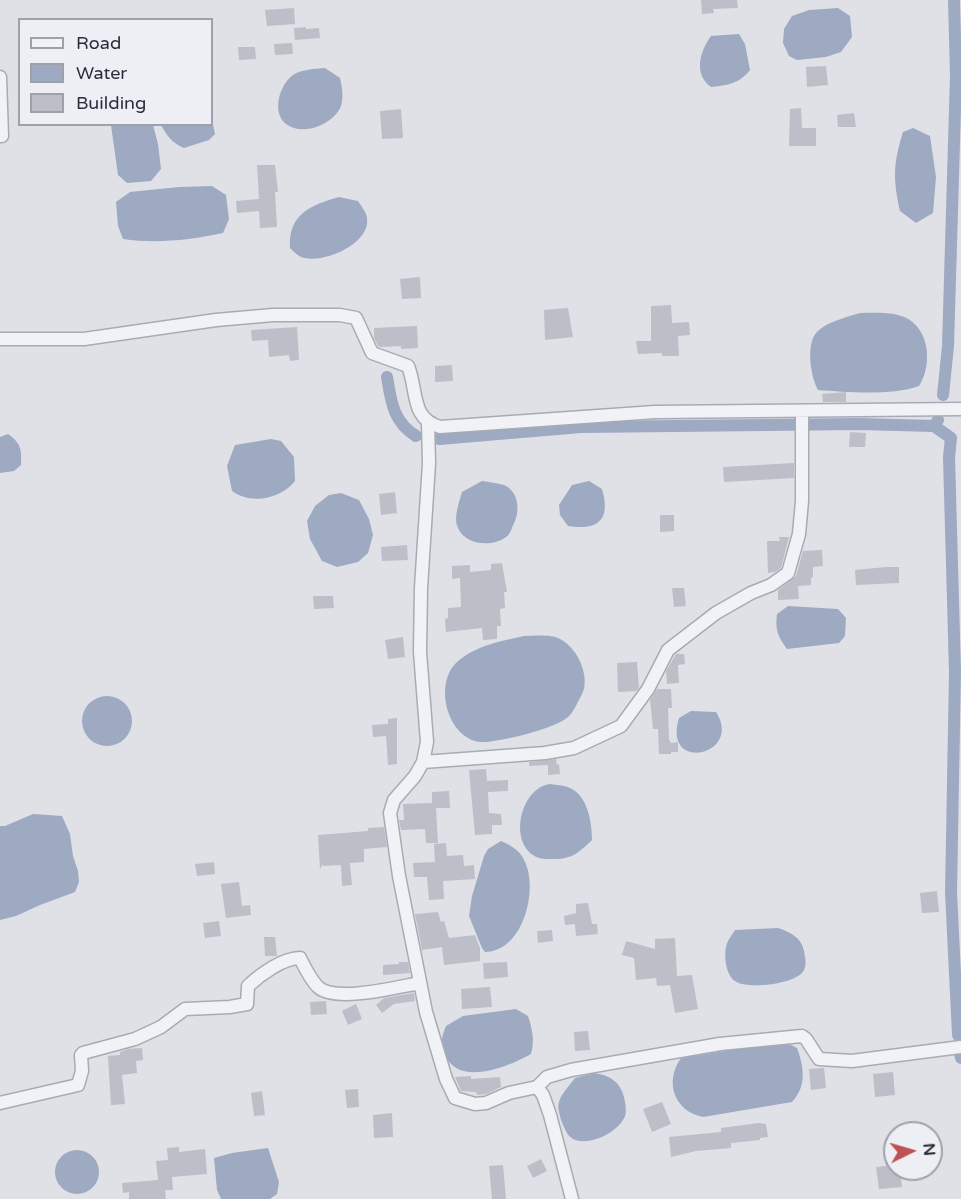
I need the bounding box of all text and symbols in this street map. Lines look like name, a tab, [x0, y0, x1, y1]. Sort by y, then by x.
legend	[18, 18, 213, 126]
text: Road	[76, 32, 121, 54]
text: Water	[76, 62, 127, 84]
text: Building	[76, 92, 146, 114]
north arrow	[883, 1121, 943, 1181]
text: N	[918, 1142, 939, 1157]

